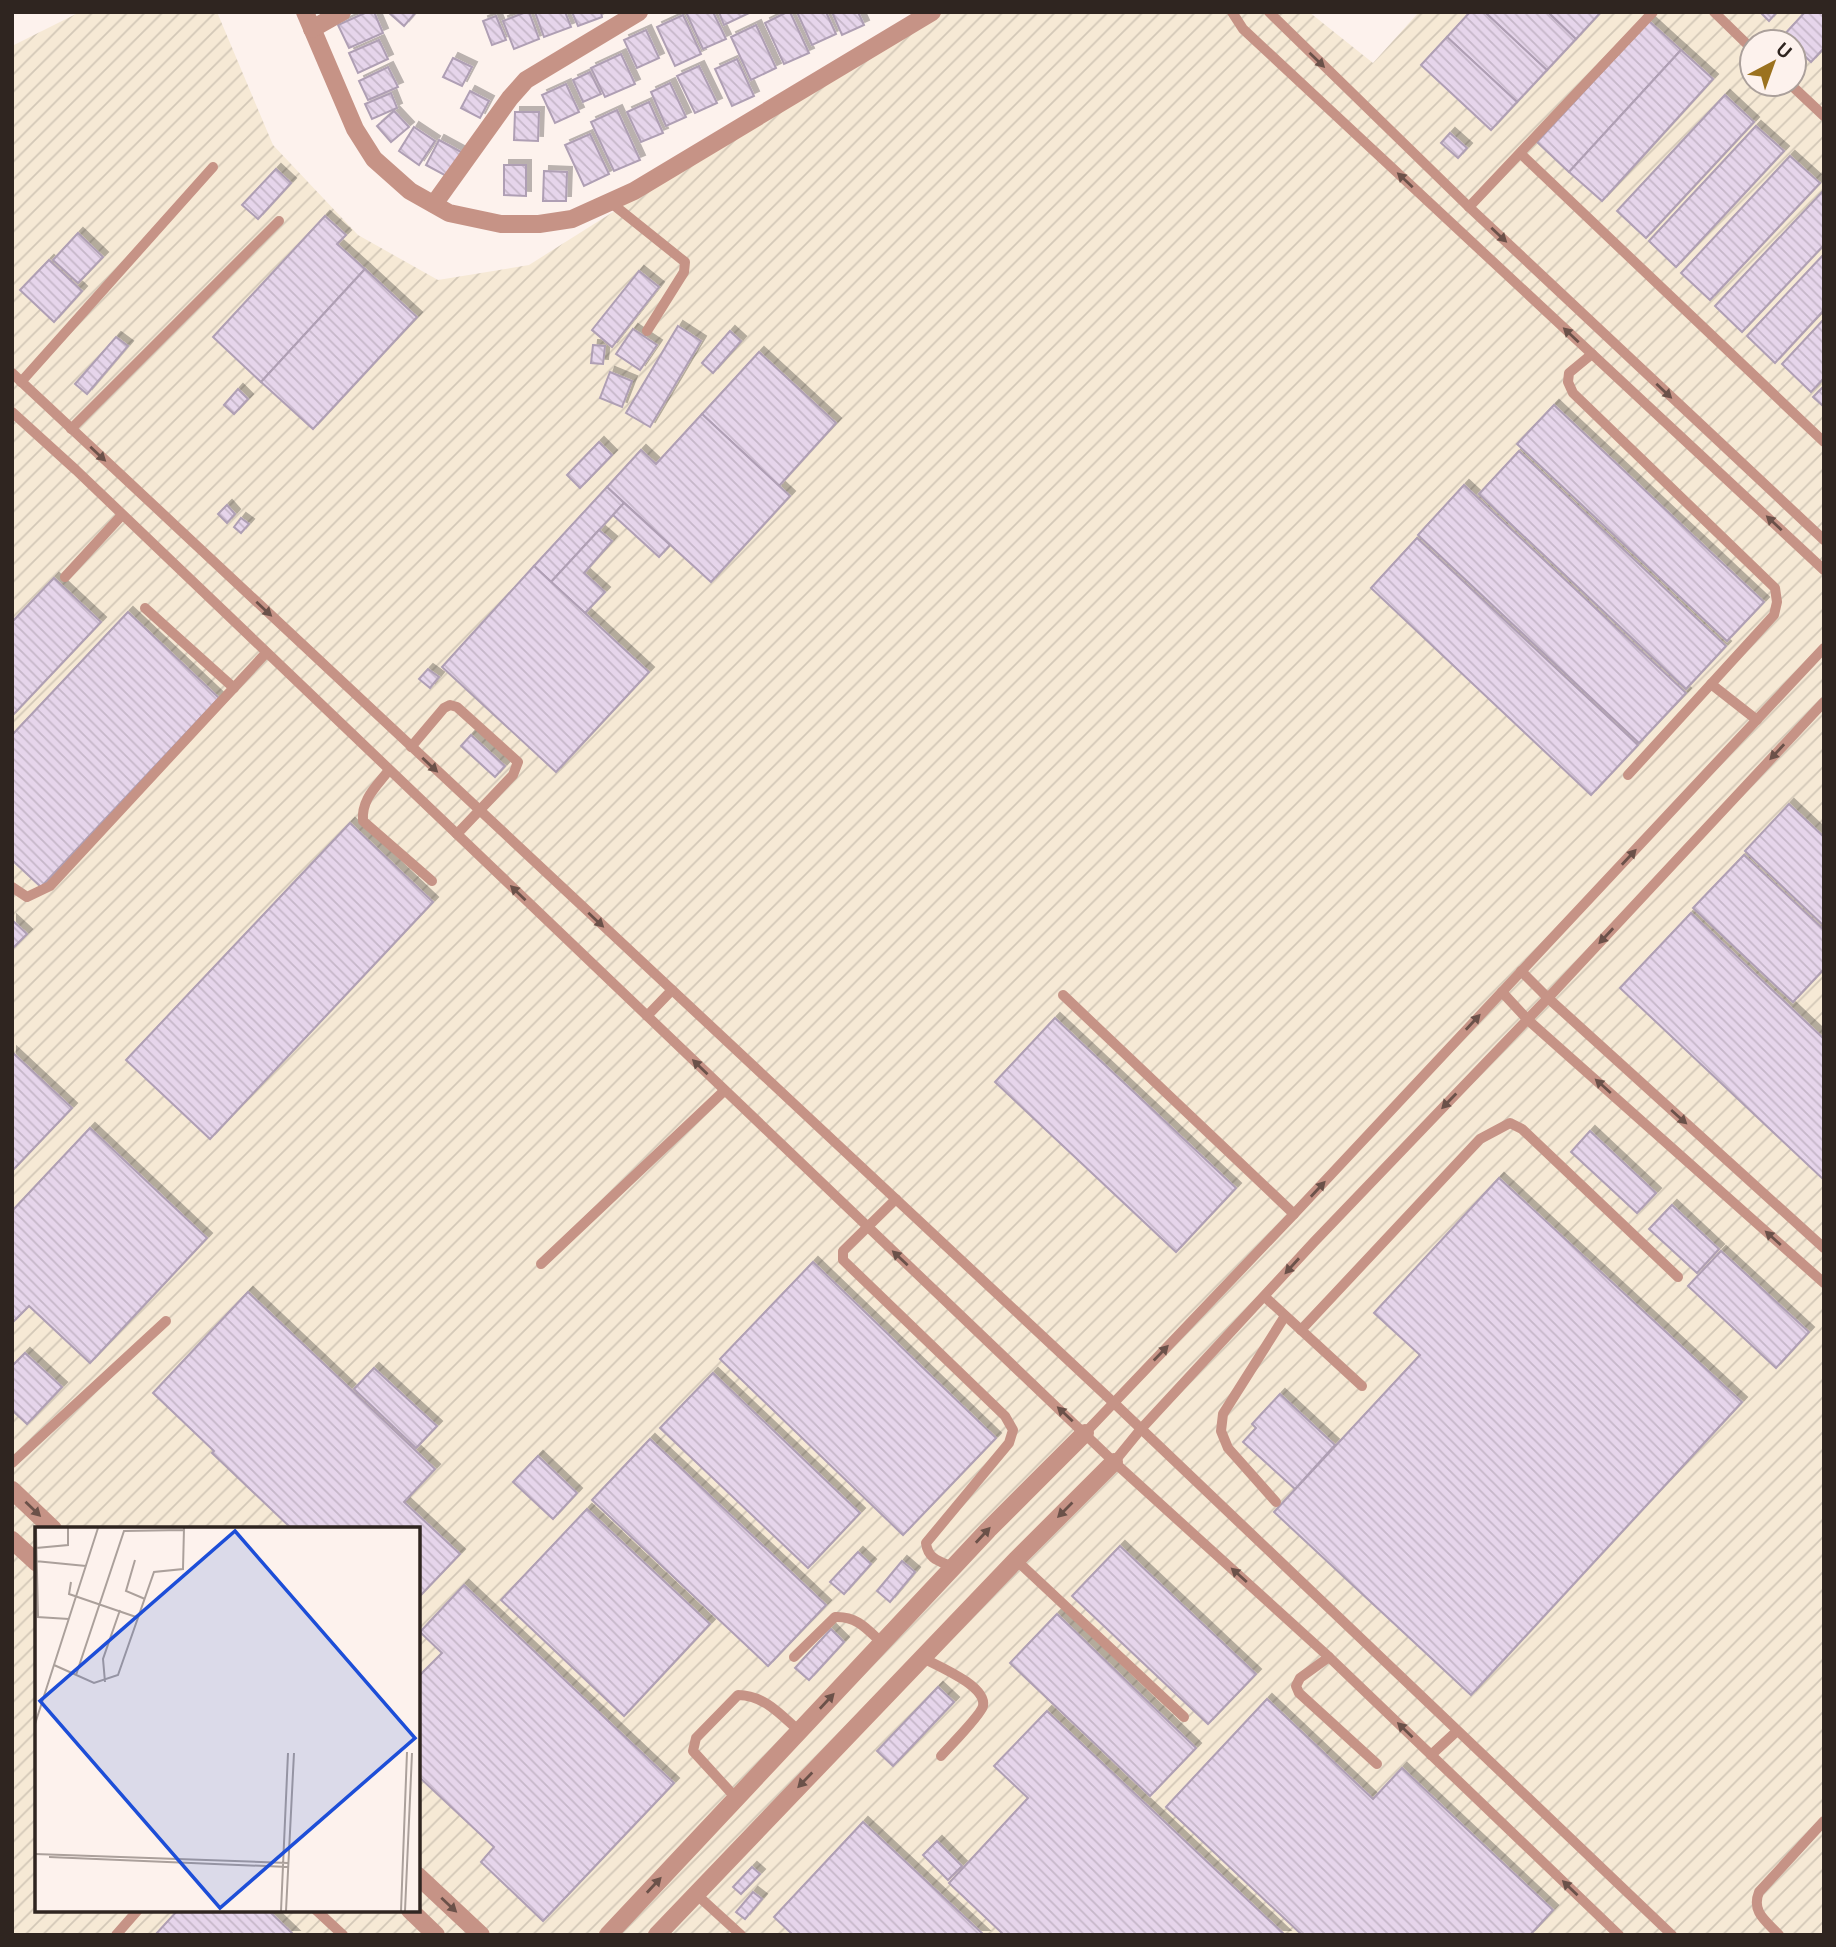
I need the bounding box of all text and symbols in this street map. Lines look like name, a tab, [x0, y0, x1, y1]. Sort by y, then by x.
north arrow	[1738, 28, 1808, 98]
text: U	[1771, 37, 1797, 64]
one-way arrow	[1309, 51, 1326, 68]
one-way arrow	[1397, 172, 1414, 188]
one-way arrow	[1490, 227, 1507, 244]
one-way arrow	[1562, 327, 1580, 343]
one-way arrow	[1655, 382, 1672, 398]
one-way arrow	[89, 445, 106, 461]
one-way arrow	[1766, 516, 1783, 532]
one-way arrow	[255, 601, 272, 617]
one-way arrow	[1770, 743, 1786, 760]
one-way arrow	[421, 756, 438, 772]
one-way arrow	[1621, 848, 1637, 865]
one-way arrow	[510, 885, 527, 901]
one-way arrow	[587, 911, 604, 927]
one-way arrow	[1598, 927, 1614, 945]
one-way arrow	[1465, 1014, 1482, 1031]
one-way arrow	[691, 1059, 709, 1075]
one-way arrow	[1595, 1079, 1612, 1095]
one-way arrow	[1442, 1092, 1458, 1109]
one-way arrow	[1671, 1109, 1688, 1125]
one-way arrow	[1309, 1180, 1326, 1197]
one-way arrow	[1764, 1230, 1782, 1246]
one-way arrow	[891, 1250, 909, 1266]
one-way arrow	[1285, 1257, 1301, 1274]
one-way arrow	[1152, 1345, 1168, 1362]
one-way arrow	[1056, 1406, 1074, 1422]
one-way arrow	[24, 1501, 41, 1518]
one-way arrow	[1057, 1502, 1074, 1519]
inset map	[35, 1527, 420, 1912]
one-way arrow	[974, 1527, 991, 1544]
one-way arrow	[1230, 1567, 1248, 1583]
one-way arrow	[819, 1692, 835, 1710]
one-way arrow	[1397, 1723, 1414, 1739]
one-way arrow	[798, 1771, 814, 1788]
one-way arrow	[646, 1877, 662, 1894]
one-way arrow	[1561, 1879, 1578, 1896]
one-way arrow	[440, 1897, 457, 1913]

